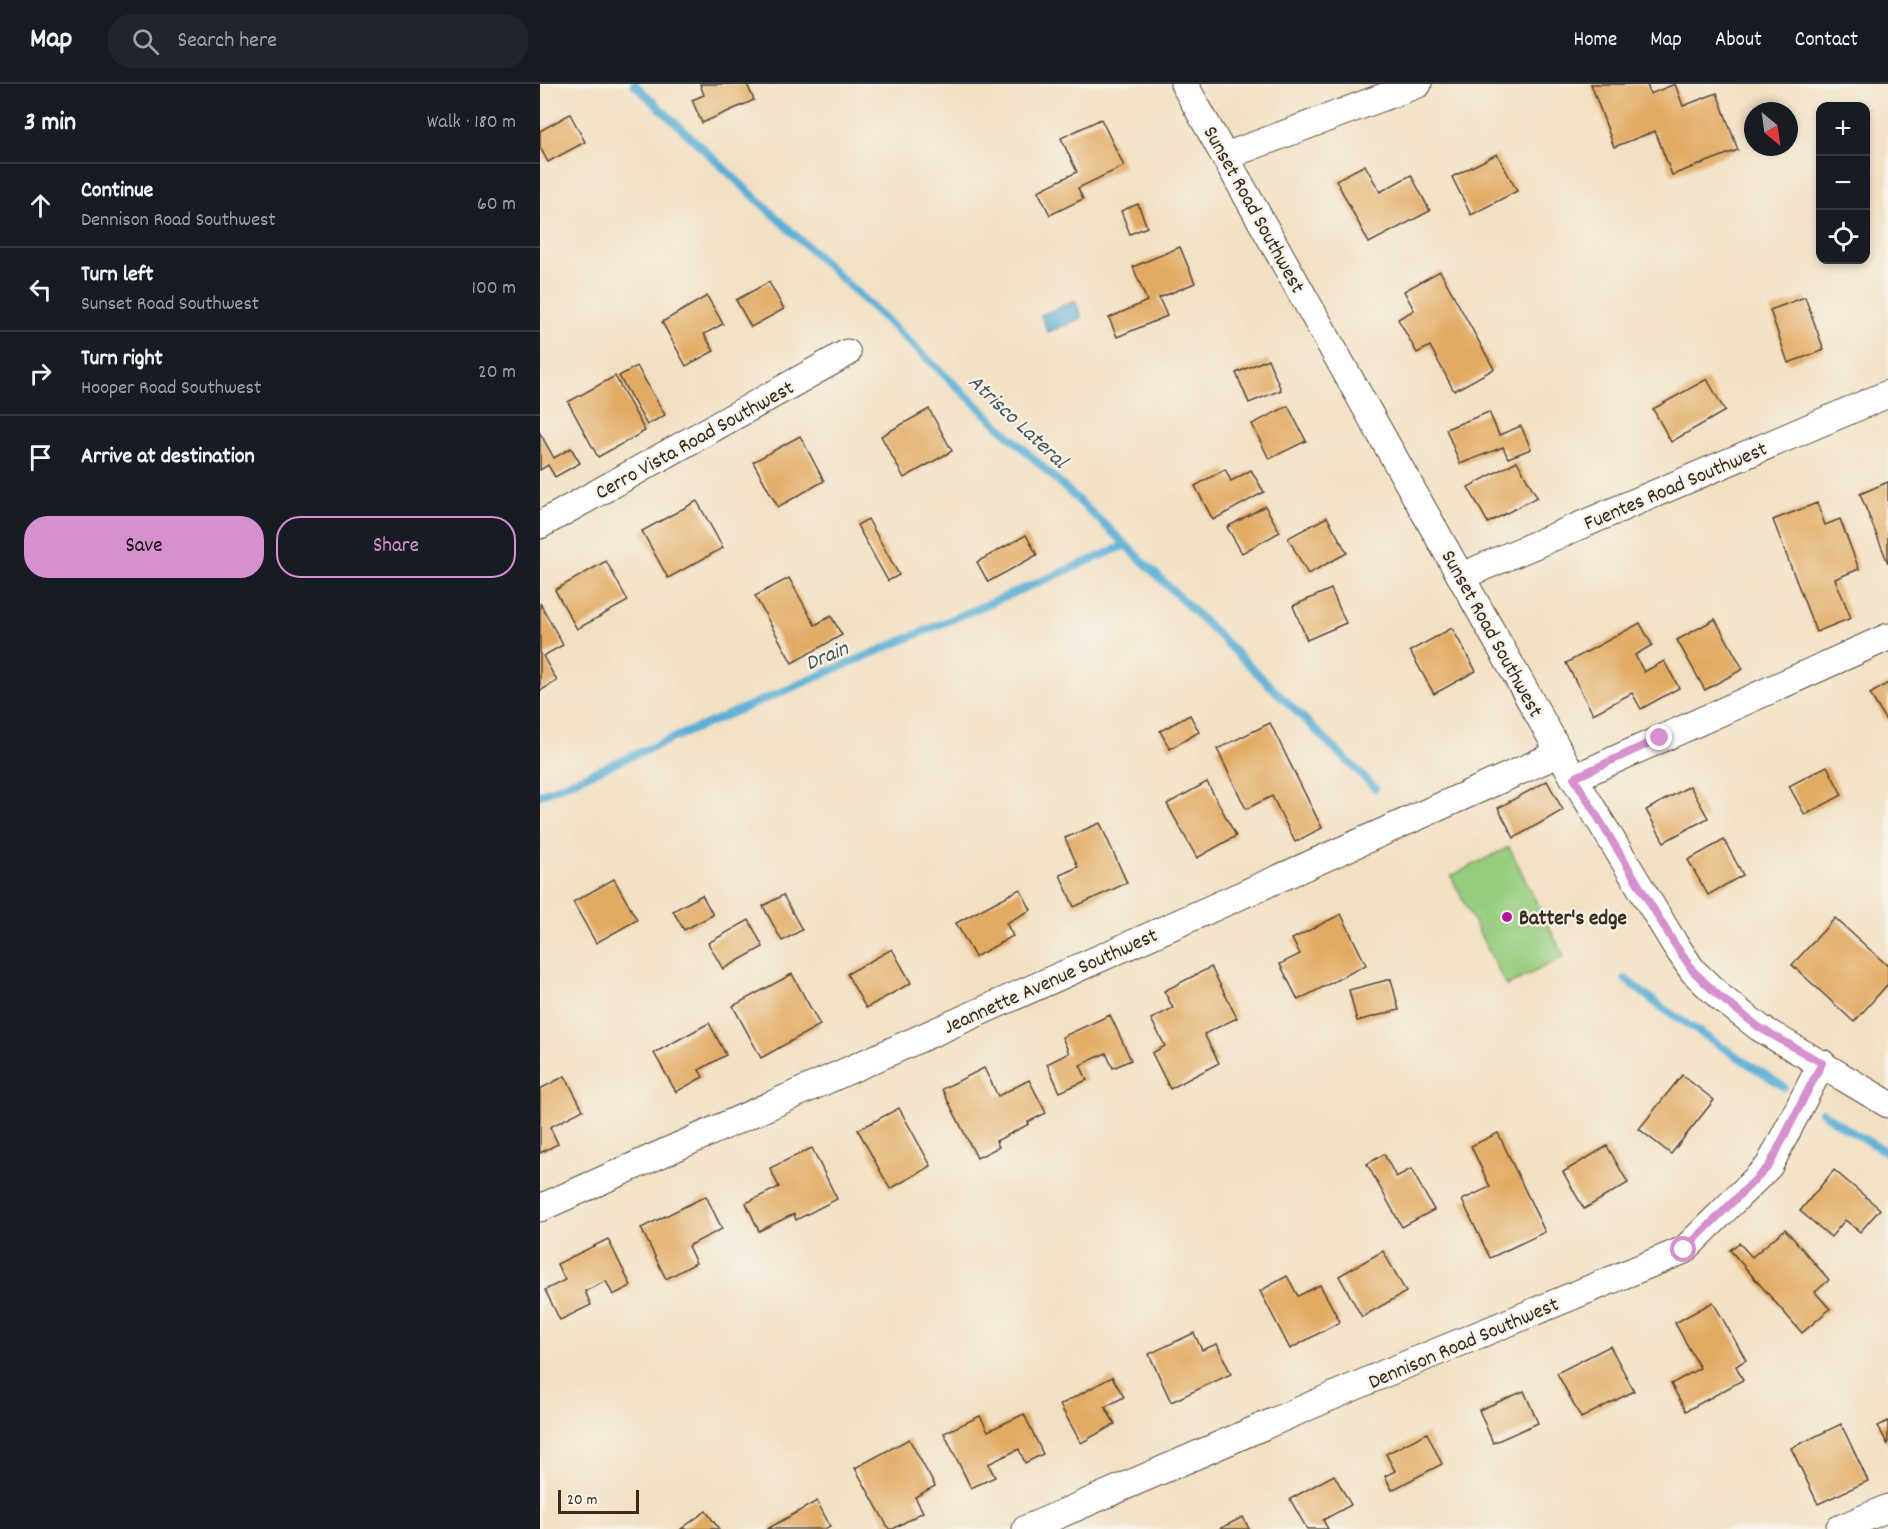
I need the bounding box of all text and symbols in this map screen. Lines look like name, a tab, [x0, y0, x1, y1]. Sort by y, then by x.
search box	[108, 14, 528, 68]
text: Map	[30, 21, 72, 61]
icon: search	[129, 25, 162, 58]
text: Search here	[177, 26, 277, 57]
text: Home	[1573, 26, 1617, 56]
text: Map	[1650, 26, 1682, 56]
text: About	[1715, 26, 1762, 56]
text: Contact	[1795, 26, 1858, 56]
north arrow	[1744, 102, 1798, 156]
map controls	[1816, 102, 1870, 264]
button: +	[1816, 102, 1870, 156]
text: 3 min	[24, 105, 76, 142]
text: Walk · 180 m	[427, 109, 516, 137]
street label: Sunset Road Southwest	[1194, 121, 1311, 300]
button: −	[1816, 156, 1870, 210]
text: Continue	[81, 176, 153, 207]
icon: ahead	[24, 189, 57, 222]
text: 60 m	[477, 191, 516, 219]
text: Dennison Road Southwest	[81, 207, 276, 235]
button: locate	[1816, 210, 1870, 264]
text: Turn left	[81, 260, 153, 291]
icon: left	[24, 273, 57, 306]
text: 100 m	[472, 275, 516, 303]
text: Sunset Road Southwest	[81, 291, 259, 319]
text: Turn right	[81, 344, 163, 375]
icon: right	[24, 357, 57, 390]
text: 20 m	[478, 359, 516, 387]
water label: Atrisco Lateral	[960, 368, 1075, 478]
street label: Cerro Vista Road Southwest	[591, 374, 800, 509]
text: Hooper Road Southwest	[81, 375, 261, 403]
street label: Fuentes Road Southwest	[1580, 435, 1773, 540]
icon: arrive	[24, 441, 57, 474]
text: Arrive at destination	[81, 442, 255, 473]
button: Save	[24, 516, 264, 578]
button: Share	[276, 516, 516, 578]
street label: Sunset Road Southwest	[1432, 545, 1549, 724]
water label: Drain	[801, 634, 854, 680]
route end	[1646, 724, 1672, 750]
place label: Batter's edge	[1519, 905, 1627, 935]
marker: Batter's edge	[1500, 910, 1514, 924]
street label: Jeannette Avenue Southwest	[939, 922, 1163, 1044]
route start	[1670, 1236, 1696, 1262]
street label: Dennison Road Southwest	[1364, 1291, 1564, 1399]
scale bar	[558, 1487, 639, 1514]
text: 20 m	[567, 1489, 597, 1512]

